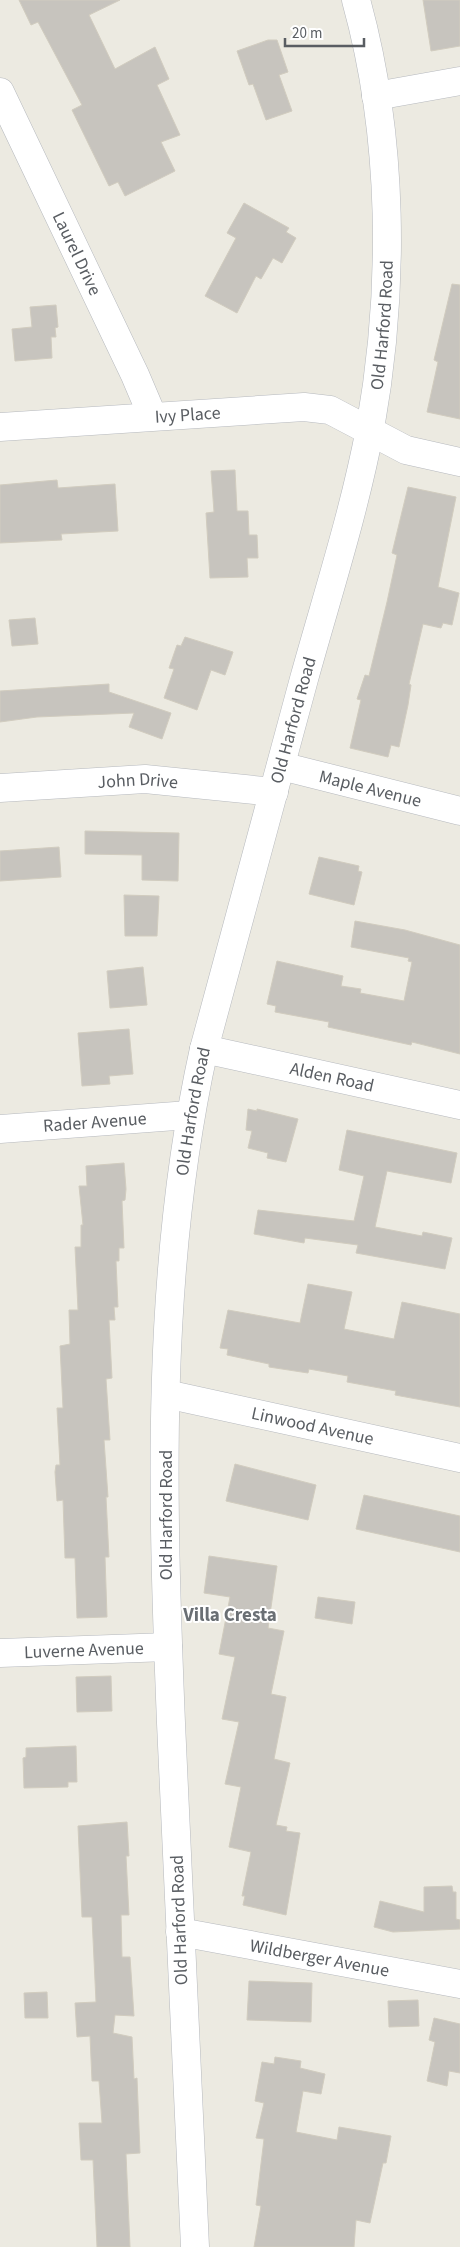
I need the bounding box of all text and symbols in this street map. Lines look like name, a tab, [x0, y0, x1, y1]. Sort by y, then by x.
scale bar	[285, 15, 364, 47]
text: 20 m	[292, 23, 322, 44]
street label: Laurel Drive	[46, 208, 107, 300]
street label: Old Harford Road	[364, 260, 400, 392]
street label: Ivy Place	[154, 401, 221, 430]
street label: Old Harford Road	[264, 654, 323, 787]
street label: Maple Avenue	[316, 764, 424, 814]
street label: John Drive	[97, 767, 179, 795]
street label: Old Harford Road	[170, 1045, 217, 1177]
street label: Alden Road	[287, 1056, 376, 1099]
street label: Rader Avenue	[42, 1106, 147, 1139]
street label: Linwood Avenue	[249, 1401, 376, 1452]
street label: Old Harford Road	[154, 1450, 179, 1580]
district label: Villa Cresta	[182, 1602, 277, 1629]
street label: Luverne Avenue	[24, 1636, 144, 1665]
street label: Old Harford Road	[165, 1854, 194, 1986]
street label: Wildberger Avenue	[248, 1933, 391, 1984]

